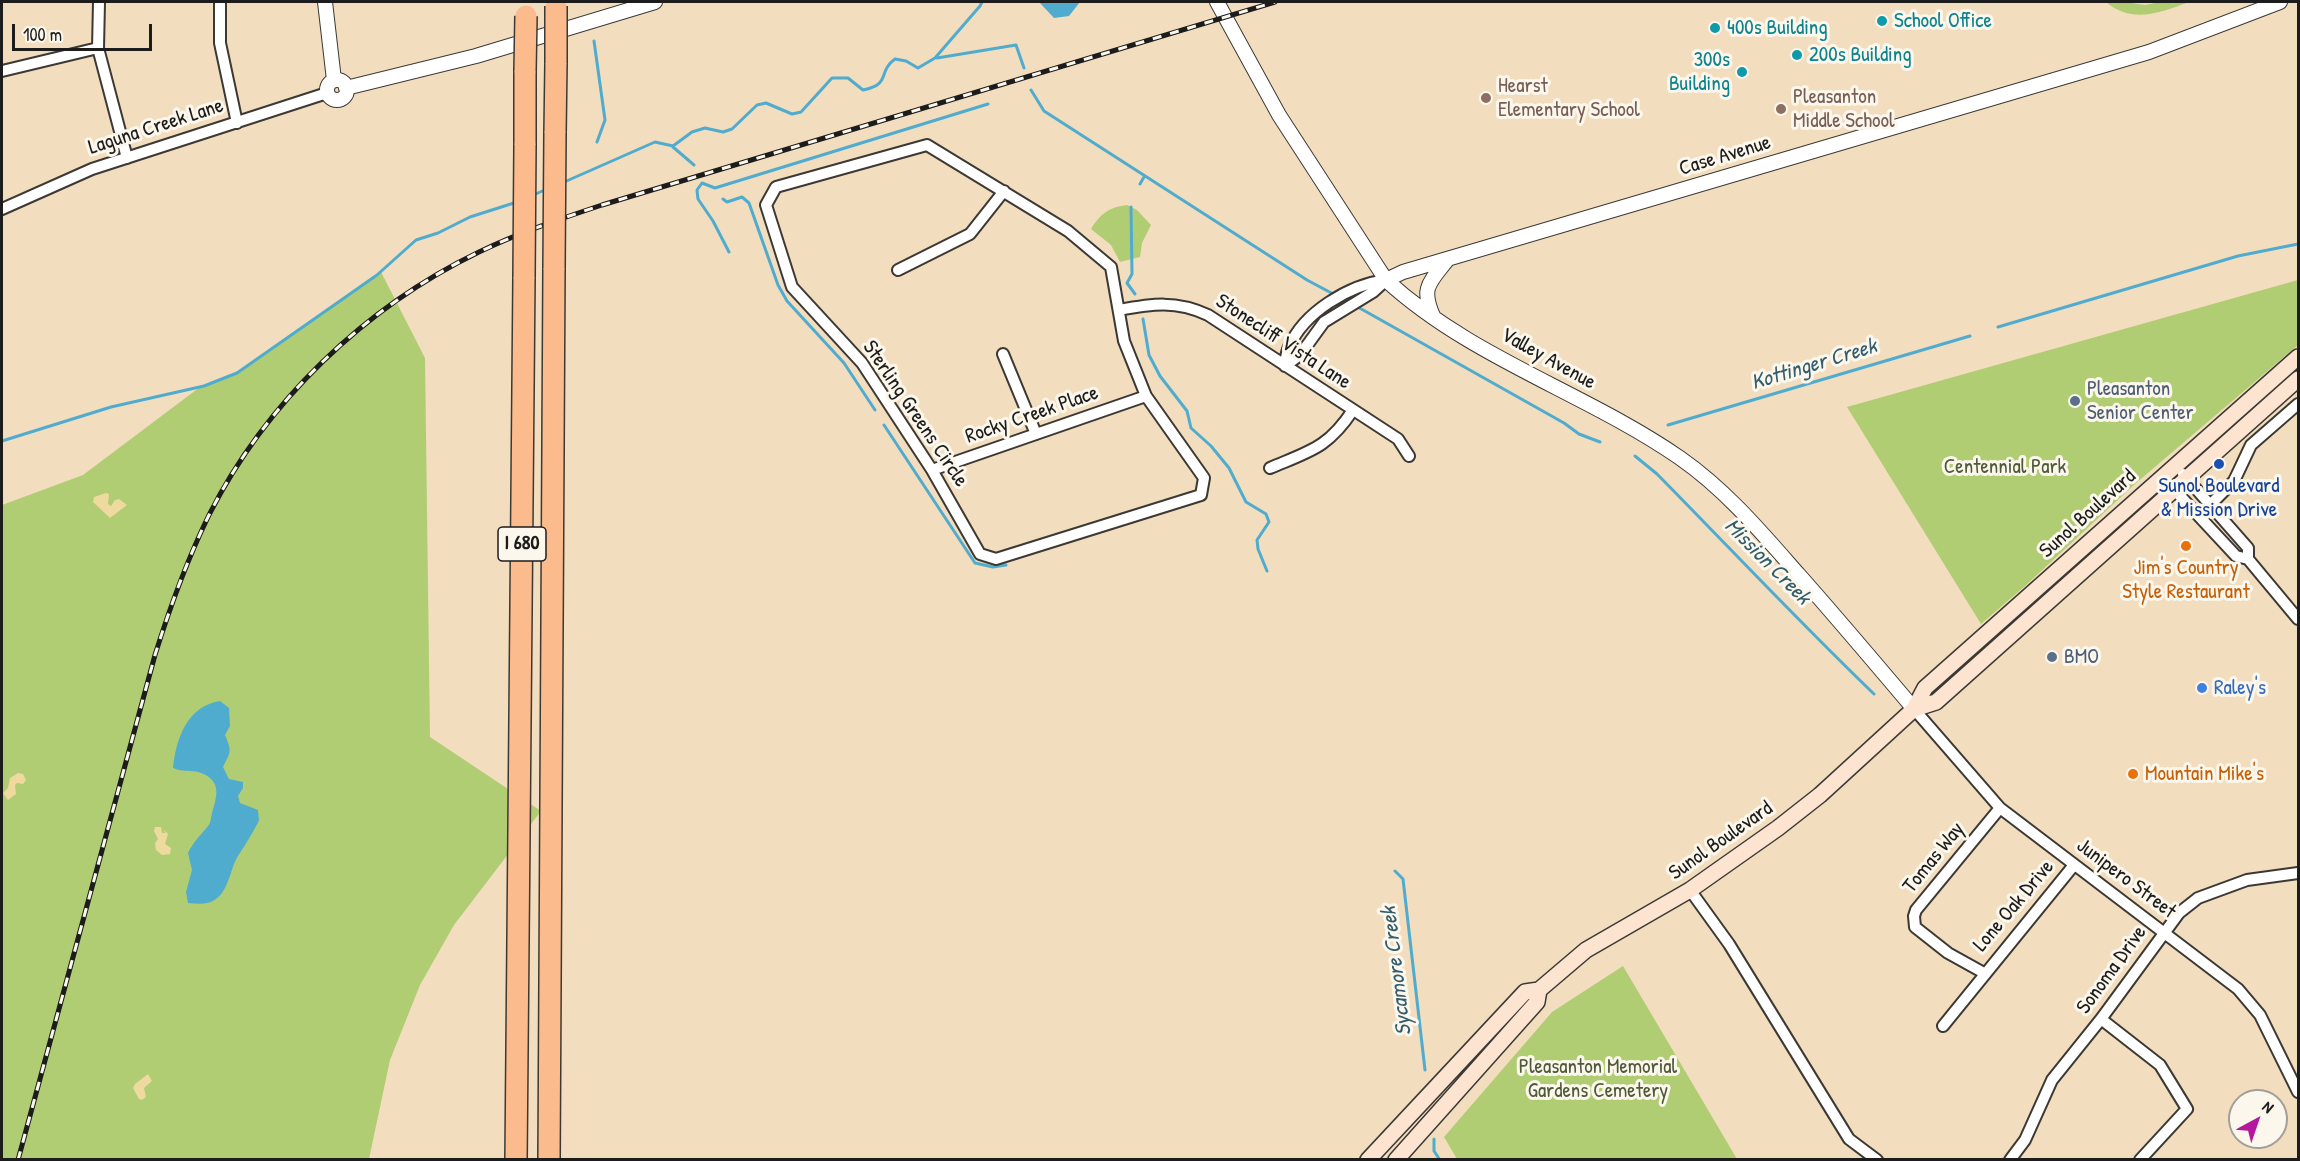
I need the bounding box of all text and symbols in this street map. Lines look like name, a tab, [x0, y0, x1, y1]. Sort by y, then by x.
place label: School Office	[1894, 8, 1992, 34]
scale bar	[15, 12, 154, 50]
marker: School Office	[1875, 14, 1889, 28]
place label: 400s Building	[1727, 15, 1828, 41]
marker: 400s Building	[1708, 21, 1722, 35]
text: 100 m	[23, 22, 62, 47]
place label: 200s Building	[1809, 42, 1912, 68]
place label: 300s Building	[1669, 47, 1730, 97]
marker: 200s Building	[1790, 48, 1804, 62]
marker: 300s Building	[1735, 65, 1749, 79]
place label: Hearst Elementary School	[1498, 73, 1640, 123]
place label: Pleasanton Middle School	[1793, 84, 1894, 134]
marker: Hearst Elementary School	[1479, 91, 1493, 105]
street label: Laguna Creek Lane	[85, 93, 227, 161]
marker: Pleasanton Middle School	[1774, 102, 1788, 116]
street label: Case Avenue	[1676, 130, 1774, 182]
street label: Stonecliff Vista Lane	[1211, 289, 1355, 395]
street label: Valley Avenue	[1496, 323, 1600, 395]
water label: Kottinger Creek	[1748, 333, 1880, 397]
street label: Sterling Greens Circle	[857, 336, 973, 492]
place label: Pleasanton Senior Center	[2087, 376, 2194, 426]
street label: Rocky Creek Place	[962, 380, 1102, 450]
marker: Pleasanton Senior Center	[2068, 394, 2082, 408]
park label: Centennial Park	[1944, 454, 2066, 480]
marker: Sunol Boulevard & Mission Drive	[2212, 457, 2226, 471]
street label: Sunol Boulevard	[2035, 464, 2141, 564]
place label: Sunol Boulevard & Mission Drive	[2159, 473, 2279, 523]
water label: Mission Creek	[1718, 513, 1816, 611]
road number: I 680	[498, 527, 546, 561]
marker: Jim's Country Style Restaurant	[2179, 539, 2193, 553]
place label: Jim's Country Style Restaurant	[2122, 555, 2250, 605]
place label: BMO	[2064, 644, 2099, 670]
marker: BMO	[2045, 650, 2059, 664]
place label: Raley's	[2214, 675, 2266, 701]
marker: Raley's	[2195, 681, 2209, 695]
place label: Mountain Mike's	[2145, 761, 2264, 787]
marker: Mountain Mike's	[2126, 767, 2140, 781]
street label: Sunol Boulevard	[1664, 796, 1778, 886]
street label: Tomas Way	[1898, 818, 1970, 898]
street label: Junipero Street	[2071, 833, 2181, 925]
street label: Lone Oak Drive	[1968, 855, 2060, 957]
water label: Sycamore Creek	[1376, 905, 1418, 1037]
street label: Sonoma Drive	[2072, 921, 2152, 1019]
park label: Pleasanton Memorial Gardens Cemetery	[1519, 1054, 1677, 1104]
north arrow	[2228, 1089, 2288, 1149]
text: N	[2258, 1096, 2279, 1118]

